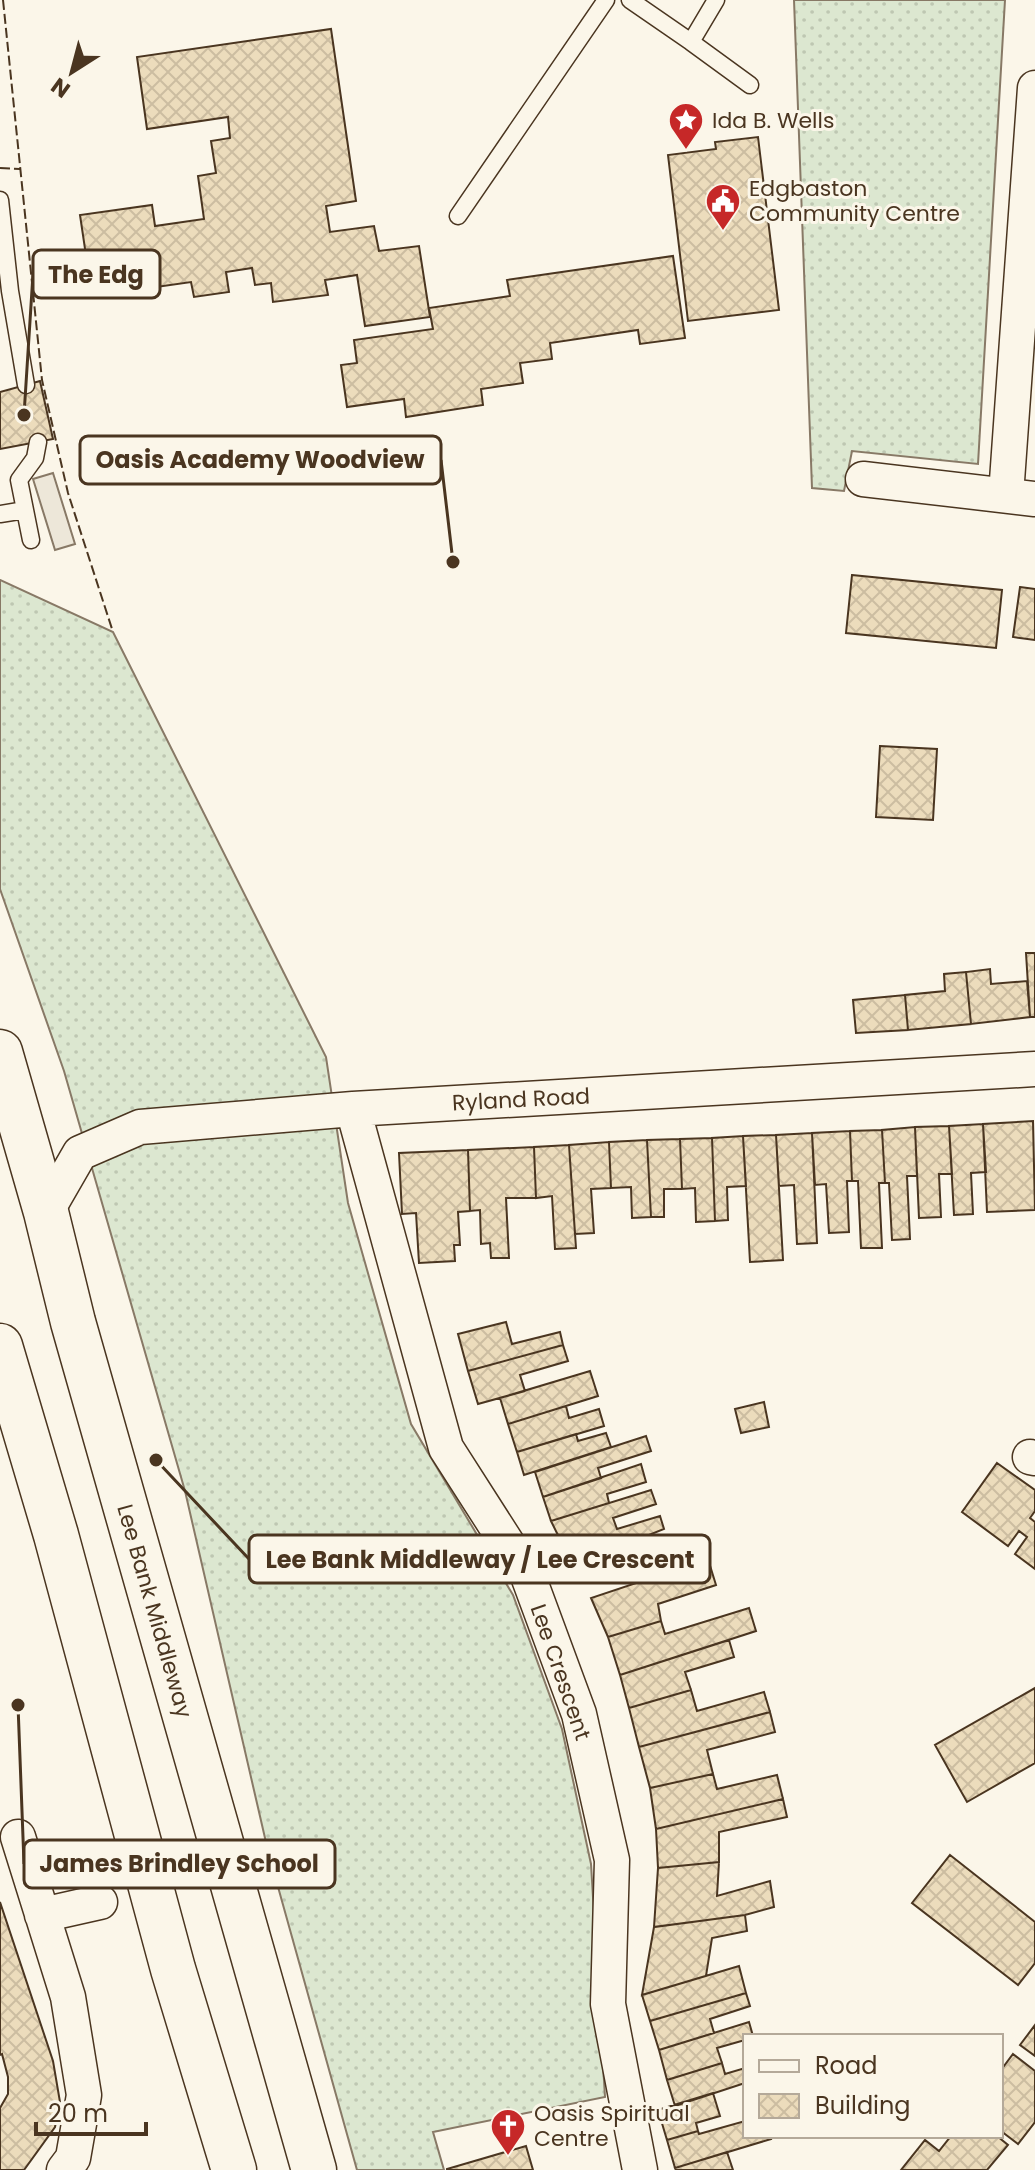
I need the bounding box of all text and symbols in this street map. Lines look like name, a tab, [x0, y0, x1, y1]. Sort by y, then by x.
north arrow	[32, 32, 112, 112]
text: N	[45, 70, 76, 105]
place icon: Ida B. Wells	[667, 101, 705, 151]
place label: Ida B. Wells	[712, 105, 834, 136]
place label: Edgbaston Community Centre	[749, 173, 960, 229]
public building icon: Edgbaston Community Centre	[704, 182, 742, 232]
callout: The Edg	[33, 250, 160, 298]
text: The Edg	[48, 258, 144, 291]
callout: Oasis Academy Woodview	[80, 436, 441, 484]
text: Oasis Academy Woodview	[95, 443, 425, 476]
street label: Ryland Road	[451, 1080, 591, 1119]
street label: Lee Bank Middleway	[109, 1501, 200, 1722]
callout: Lee Bank Middleway / Lee Crescent	[249, 1535, 710, 1583]
text: Lee Bank Middleway / Lee Crescent	[265, 1543, 695, 1576]
street label: Lee Crescent	[523, 1600, 598, 1744]
callout: James Brindley School	[24, 1840, 335, 1888]
text: James Brindley School	[39, 1847, 319, 1880]
legend	[743, 2034, 1003, 2138]
text: Road	[815, 2049, 877, 2082]
scale bar	[36, 2086, 146, 2136]
text: Building	[815, 2089, 911, 2122]
text: 20 m	[48, 2097, 108, 2130]
place label: Oasis Spiritual Centre	[534, 2098, 690, 2154]
church icon: Oasis Spiritual Centre	[489, 2107, 527, 2157]

